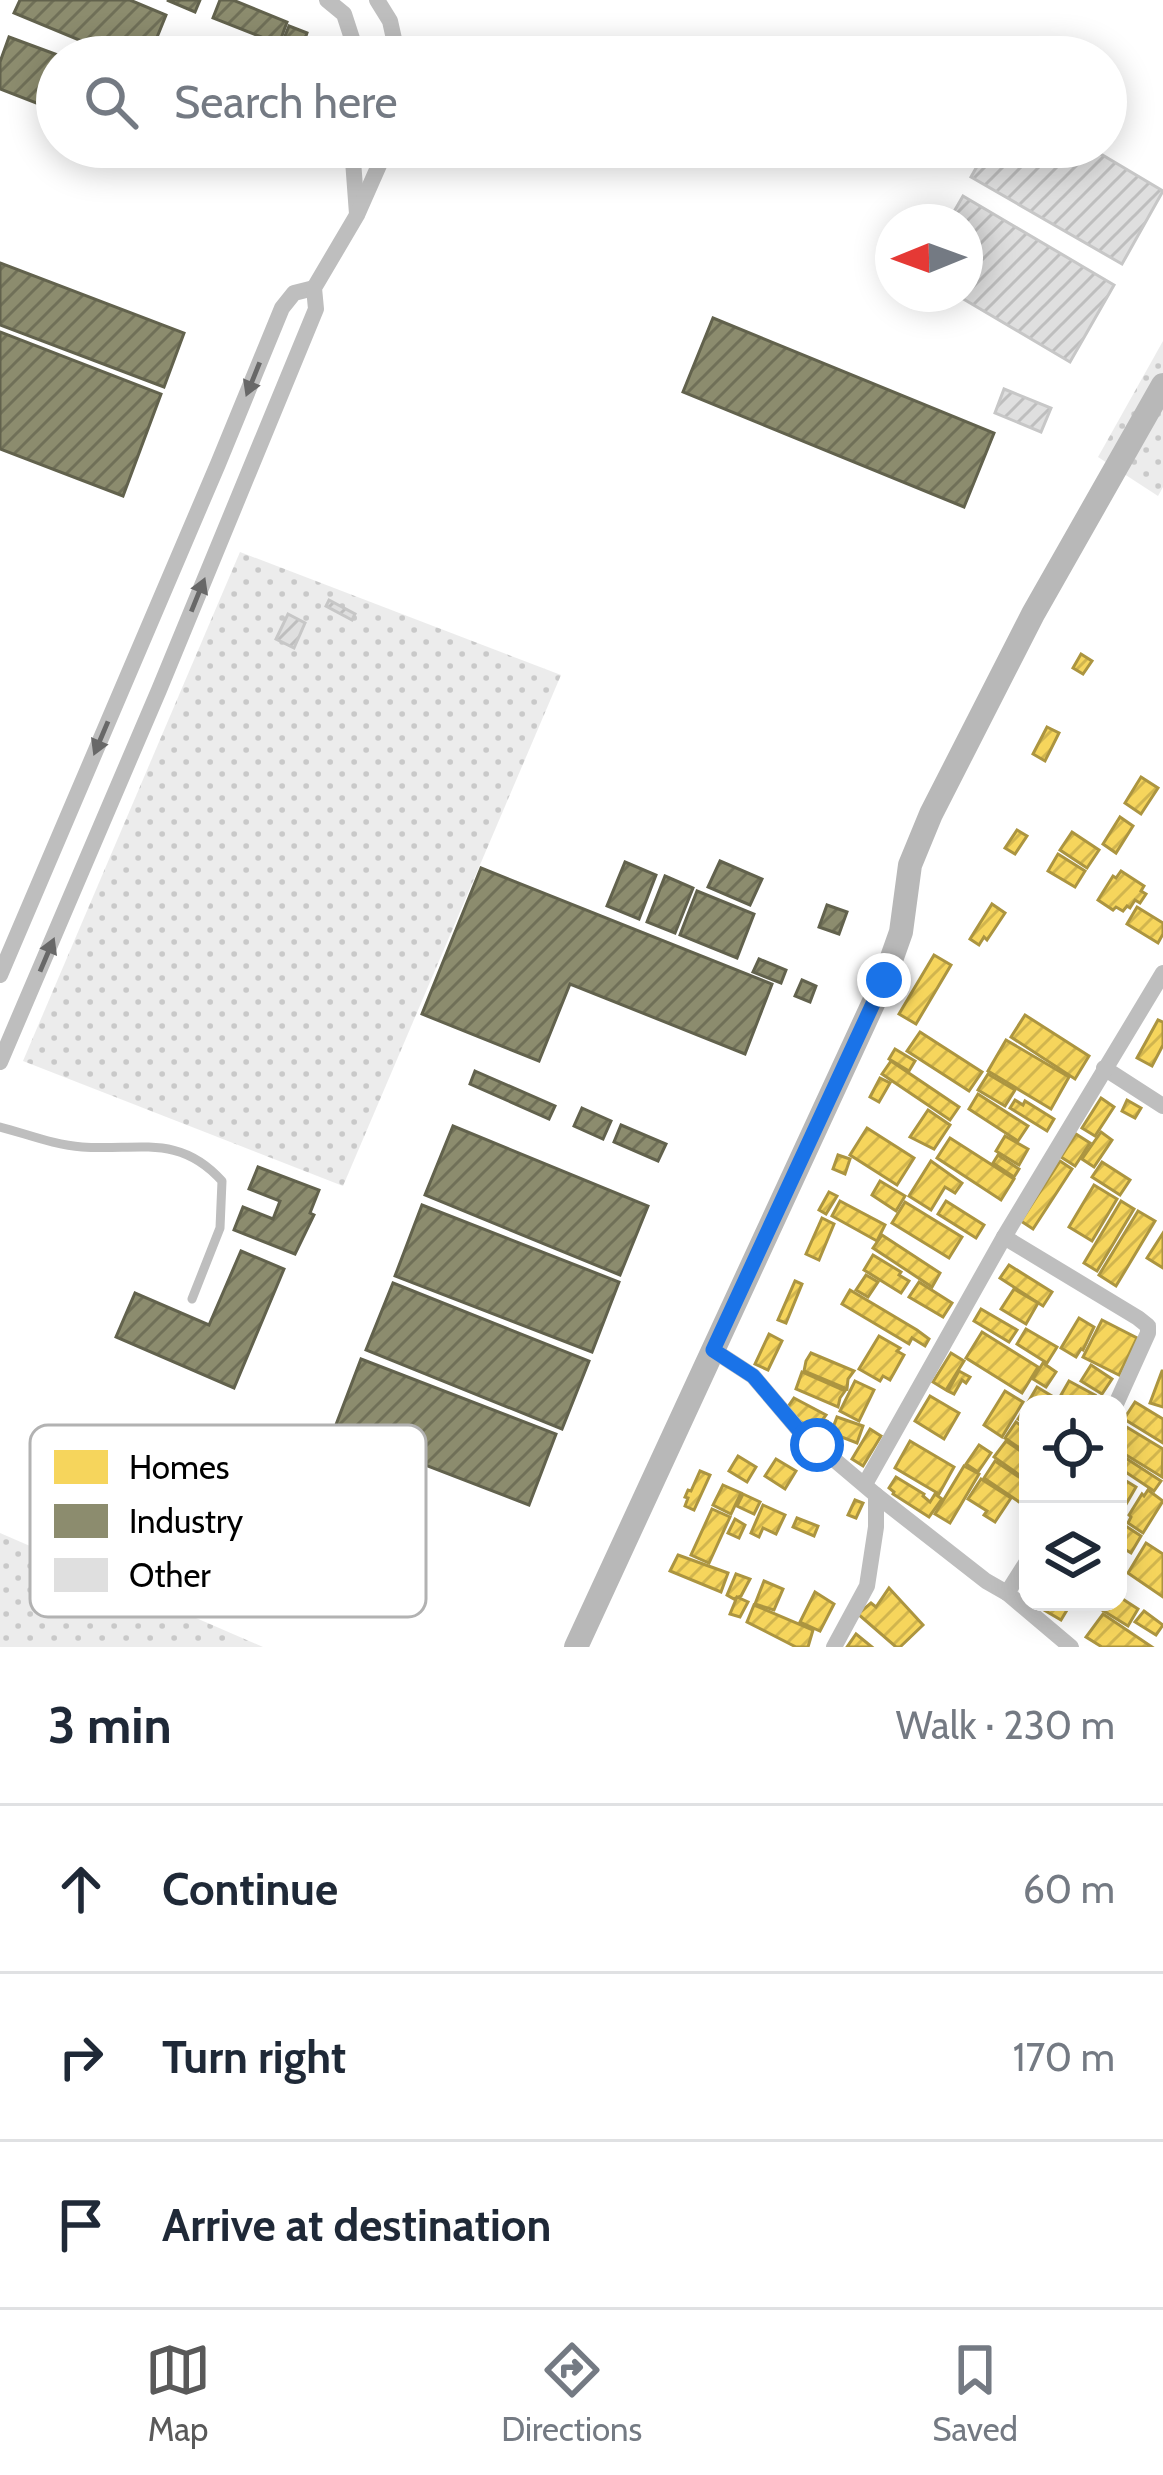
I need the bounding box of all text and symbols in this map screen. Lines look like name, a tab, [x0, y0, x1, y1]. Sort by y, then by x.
search box	[36, 36, 1127, 168]
icon: search	[78, 69, 144, 135]
text: Search here	[174, 75, 398, 129]
north arrow	[875, 204, 983, 312]
one-way arrow	[243, 361, 262, 397]
one-way arrow	[189, 577, 208, 613]
one-way arrow	[91, 720, 110, 756]
one-way arrow	[37, 937, 57, 972]
route end	[857, 953, 911, 1007]
map controls	[1019, 1395, 1127, 1611]
button: locate	[1019, 1395, 1127, 1503]
route start	[790, 1418, 844, 1472]
legend	[30, 1425, 426, 1617]
text: Homes	[129, 1447, 230, 1487]
text: Industry	[129, 1501, 243, 1541]
button: layers	[1019, 1503, 1127, 1611]
text: Other	[129, 1555, 211, 1595]
text: 3 min	[48, 1694, 172, 1756]
text: Walk · 230 m	[896, 1701, 1115, 1749]
icon: ahead	[48, 1856, 114, 1922]
text: Continue	[162, 1862, 338, 1916]
text: 60 m	[1023, 1865, 1115, 1913]
icon: right	[48, 2024, 114, 2090]
text: Turn right	[162, 2030, 346, 2084]
text: 170 m	[1013, 2033, 1115, 2081]
icon: arrive	[48, 2192, 114, 2258]
text: Arrive at destination	[162, 2198, 551, 2252]
tab: Map	[145, 2337, 211, 2449]
tab: Directions	[501, 2337, 642, 2449]
tab: Saved	[932, 2337, 1018, 2449]

